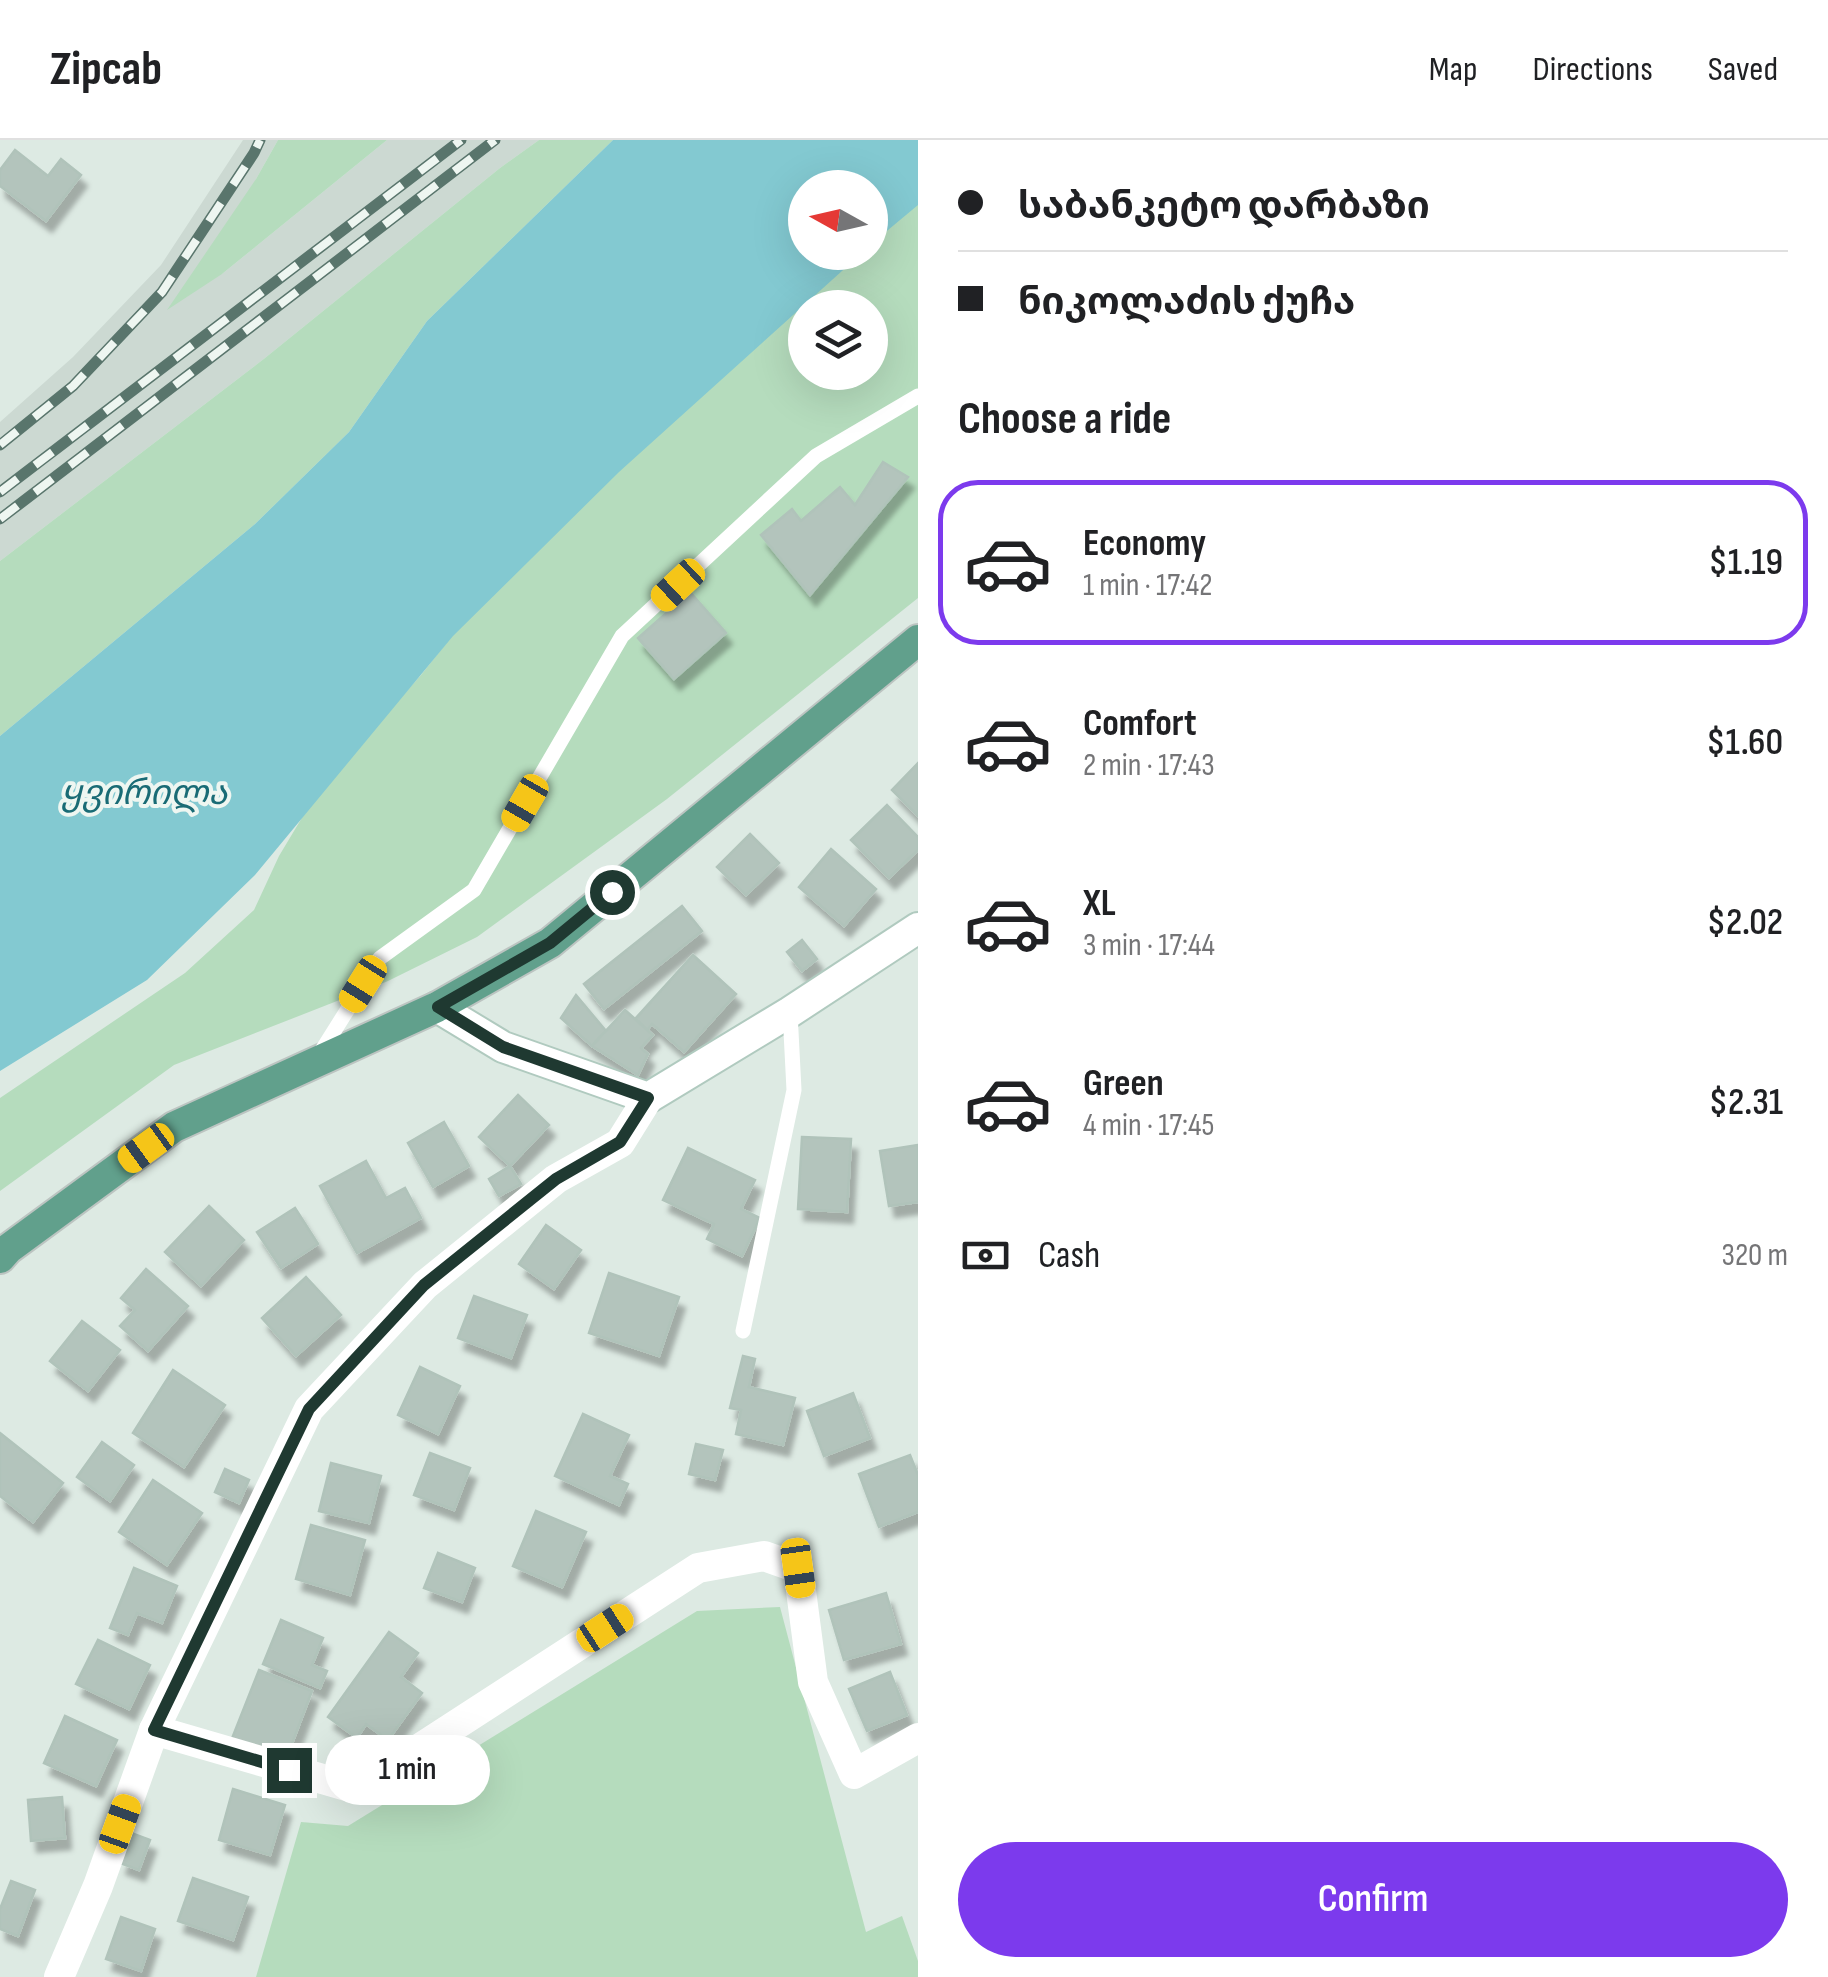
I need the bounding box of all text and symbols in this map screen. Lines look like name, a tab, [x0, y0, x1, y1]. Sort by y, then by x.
text: Zipcab	[50, 41, 162, 98]
text: Map	[1429, 48, 1478, 91]
text: Directions	[1533, 48, 1653, 91]
text: Saved	[1708, 48, 1778, 91]
north arrow	[788, 170, 888, 270]
map controls	[788, 170, 888, 390]
text: საბანკეტო დარბაზი	[1018, 184, 1430, 229]
text: ნიკოლაძის ქუჩა	[1018, 280, 1355, 325]
button: layers	[788, 290, 888, 390]
text: Choose a ride	[958, 392, 1171, 447]
icon: car	[963, 518, 1053, 608]
text: Economy	[1083, 521, 1206, 566]
text: $1.19	[1708, 540, 1783, 585]
car	[646, 554, 710, 616]
text: 1 min · 17:42	[1083, 566, 1213, 605]
icon: car	[963, 698, 1053, 788]
text: Comfort	[1083, 701, 1197, 746]
text: $1.60	[1706, 720, 1783, 765]
text: 2 min · 17:43	[1083, 746, 1215, 785]
car	[497, 770, 553, 836]
water label: ყვირილა	[61, 772, 228, 815]
route start	[590, 870, 635, 915]
icon: car	[963, 878, 1053, 968]
text: XL	[1083, 881, 1116, 926]
text: $2.02	[1707, 900, 1783, 945]
text: 3 min · 17:44	[1083, 926, 1215, 965]
car	[334, 951, 392, 1017]
icon: car	[963, 1058, 1053, 1148]
text: Green	[1083, 1061, 1164, 1106]
text: $2.31	[1709, 1080, 1783, 1125]
text: 4 min · 17:45	[1083, 1106, 1214, 1145]
car	[113, 1118, 179, 1178]
icon: cash	[958, 1228, 1013, 1283]
text: Cash	[1038, 1233, 1100, 1278]
text: 320 m	[1721, 1236, 1788, 1275]
car	[779, 1536, 817, 1600]
car	[572, 1599, 638, 1657]
callout: 1 min	[324, 1735, 489, 1805]
route end	[267, 1748, 312, 1793]
text: 1 min	[378, 1750, 437, 1789]
car	[96, 1791, 144, 1857]
button: Confirm	[958, 1842, 1788, 1957]

